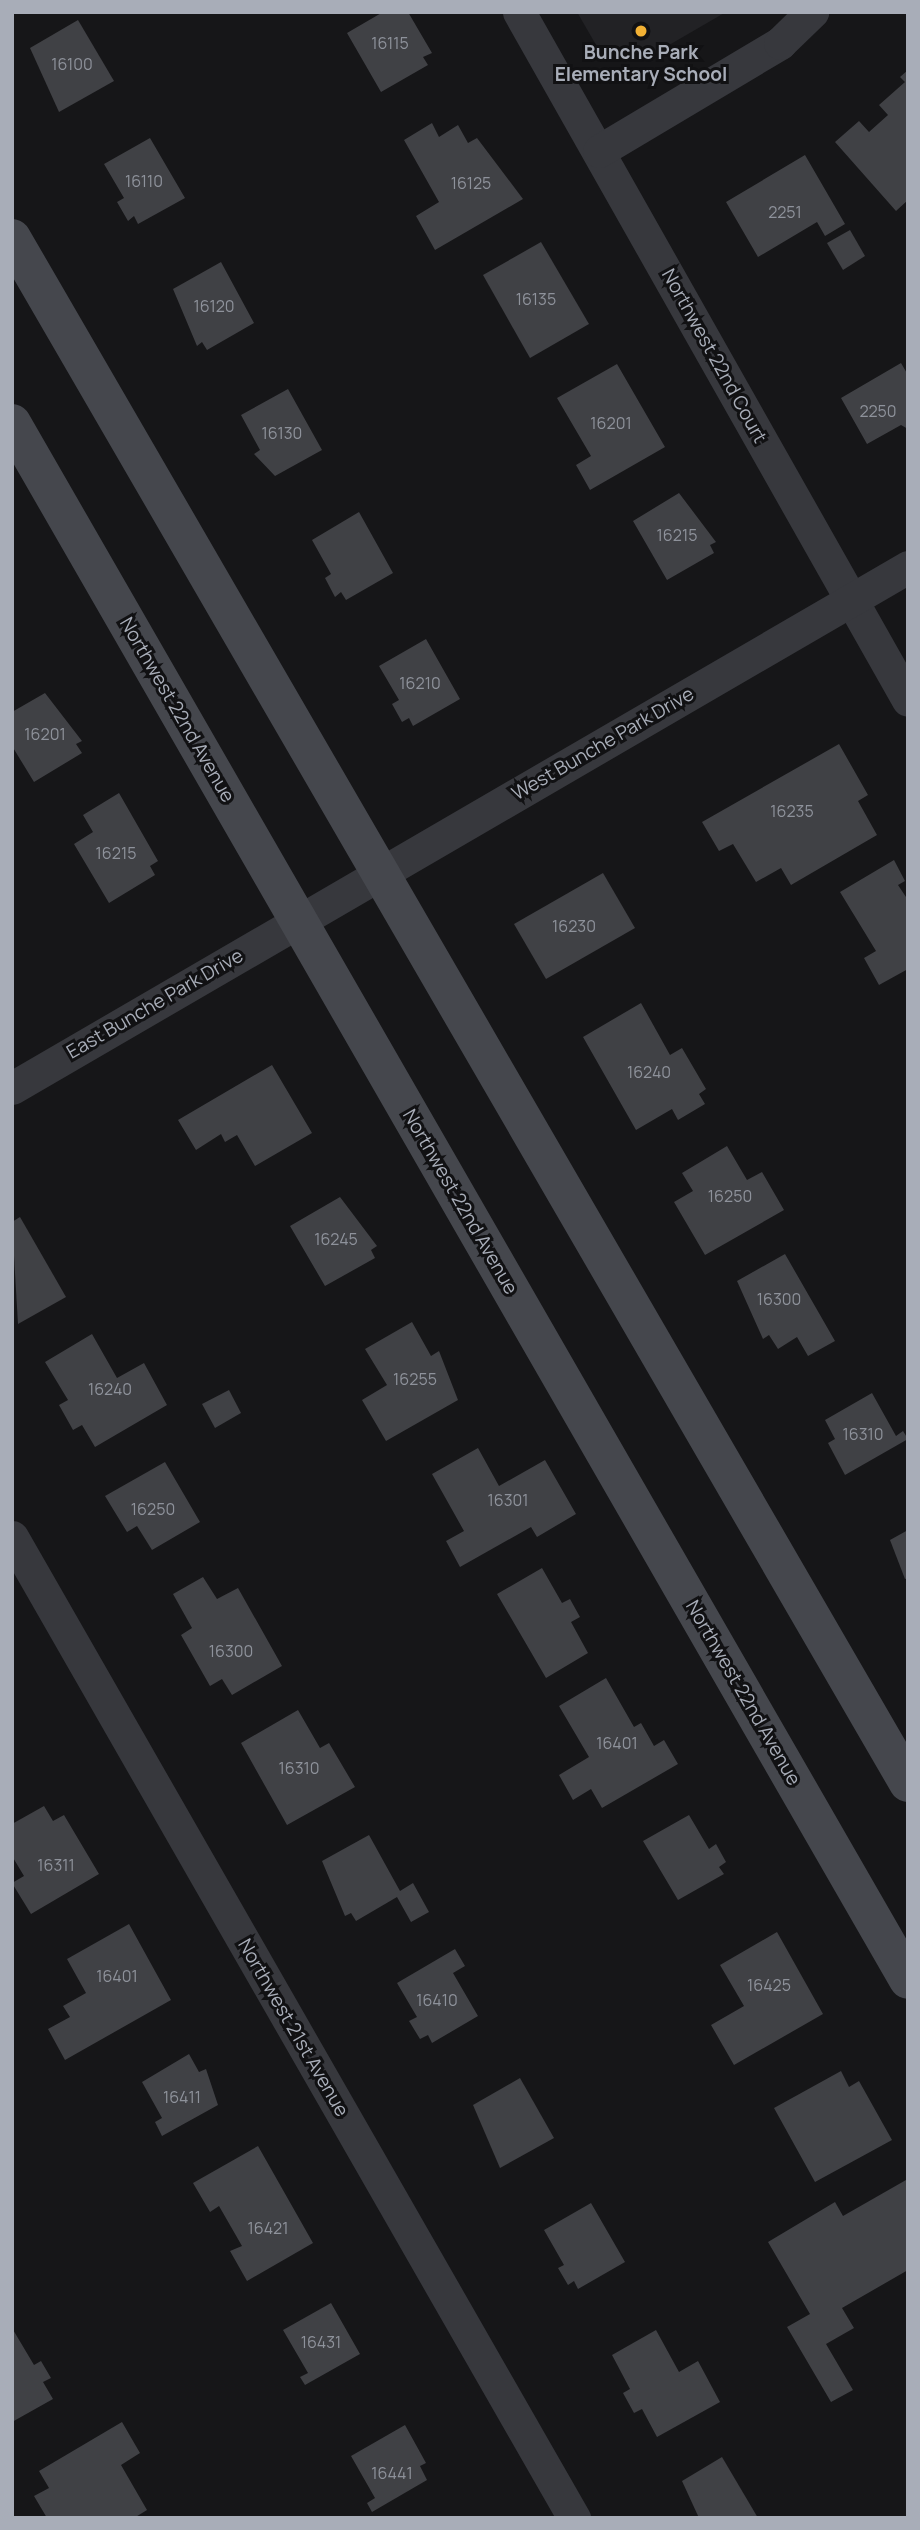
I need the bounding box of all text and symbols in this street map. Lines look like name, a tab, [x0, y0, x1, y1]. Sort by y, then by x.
marker: Bunche Park Elementary School	[633, 23, 649, 39]
house number: 16115	[371, 33, 409, 53]
place label: Bunche Park Elementary School	[555, 42, 727, 86]
house number: 16100	[51, 54, 93, 74]
house number: 16110	[125, 171, 163, 191]
house number: 16125	[451, 173, 491, 193]
house number: 2251	[768, 202, 802, 222]
street label: Northwest 22nd Court	[657, 265, 771, 447]
house number: 16135	[516, 289, 556, 309]
house number: 16120	[193, 296, 235, 316]
house number: 2250	[859, 401, 897, 421]
house number: 16201	[590, 413, 632, 433]
house number: 16130	[262, 423, 302, 443]
house number: 16215	[657, 525, 697, 545]
street label: Northwest 22nd Avenue	[115, 614, 239, 806]
house number: 16210	[399, 673, 441, 693]
street label: West Bunche Park Drive	[508, 683, 698, 805]
house number: 16201	[24, 724, 66, 744]
house number: 16235	[770, 801, 814, 821]
house number: 16215	[96, 843, 136, 863]
house number: 16230	[552, 916, 596, 936]
street label: East Bunche Park Drive	[63, 944, 247, 1064]
house number: 16240	[627, 1062, 671, 1082]
street label: Northwest 22nd Avenue	[398, 1106, 522, 1298]
house number: 16250	[708, 1186, 752, 1206]
house number: 16245	[314, 1229, 358, 1249]
house number: 16300	[757, 1289, 801, 1309]
house number: 16255	[393, 1369, 437, 1389]
house number: 16240	[88, 1379, 132, 1399]
house number: 16310	[842, 1424, 884, 1444]
house number: 16301	[487, 1490, 529, 1510]
house number: 16250	[131, 1499, 175, 1519]
street label: Northwest 22nd Avenue	[681, 1597, 805, 1789]
house number: 16300	[209, 1641, 253, 1661]
house number: 16401	[596, 1733, 638, 1753]
house number: 16310	[278, 1758, 320, 1778]
house number: 16311	[37, 1855, 75, 1875]
street label: Northwest 21st Avenue	[233, 1935, 353, 2121]
house number: 16401	[96, 1966, 138, 1986]
house number: 16425	[747, 1975, 791, 1995]
house number: 16410	[416, 1990, 458, 2010]
house number: 16411	[163, 2087, 201, 2107]
house number: 16421	[248, 2218, 288, 2238]
house number: 16431	[301, 2332, 341, 2352]
house number: 16441	[371, 2463, 413, 2483]

